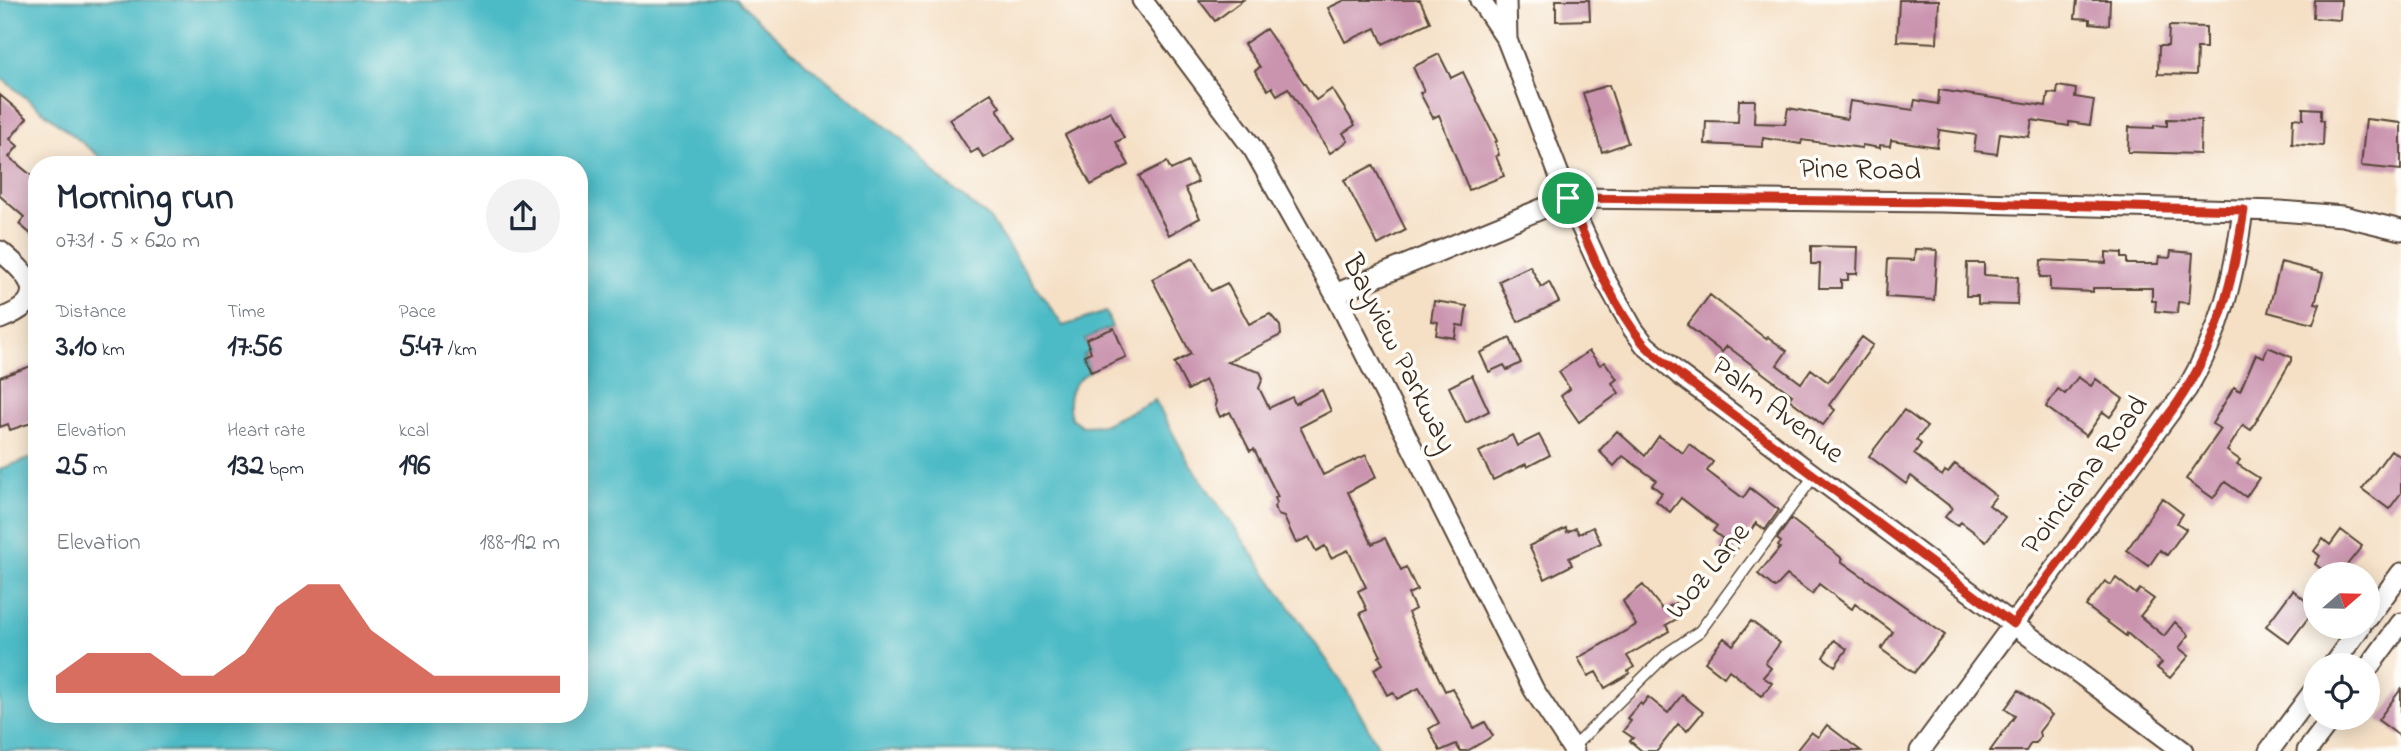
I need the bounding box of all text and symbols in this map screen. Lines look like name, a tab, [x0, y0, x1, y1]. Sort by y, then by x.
street label: Pine Road	[1799, 148, 1921, 194]
pin	[1538, 168, 1598, 228]
text: Morning run	[56, 171, 234, 227]
button: share	[486, 179, 560, 253]
icon: arrive	[1549, 179, 1587, 217]
text: 07:31 · 5 × 620 m	[56, 225, 200, 258]
street label: Bayview Parkway	[1329, 246, 1467, 461]
text: Distance	[56, 299, 126, 326]
text: Time	[227, 299, 265, 326]
text: Pace	[399, 299, 436, 326]
text: 3.10	[56, 326, 97, 370]
text: 17:56	[227, 326, 282, 370]
text: 5:47	[399, 326, 443, 370]
text: km	[97, 337, 125, 364]
text: /km	[443, 337, 477, 364]
street label: Palm Avenue	[1701, 346, 1853, 476]
street label: Poinciana Road	[2011, 387, 2161, 565]
text: Elevation	[56, 418, 126, 445]
text: Heart rate	[227, 418, 305, 445]
text: kcal	[399, 418, 429, 445]
text: 25	[56, 445, 88, 489]
text: 132	[227, 445, 264, 489]
text: 196	[399, 445, 430, 489]
text: m	[88, 456, 108, 483]
text: bpm	[264, 456, 304, 483]
street label: Woz Lane	[1656, 513, 1762, 630]
text: Elevation	[56, 527, 141, 560]
text: 188–192 m	[480, 527, 560, 560]
north arrow	[2303, 562, 2380, 639]
map controls	[2303, 562, 2380, 730]
button: locate	[2303, 653, 2380, 730]

